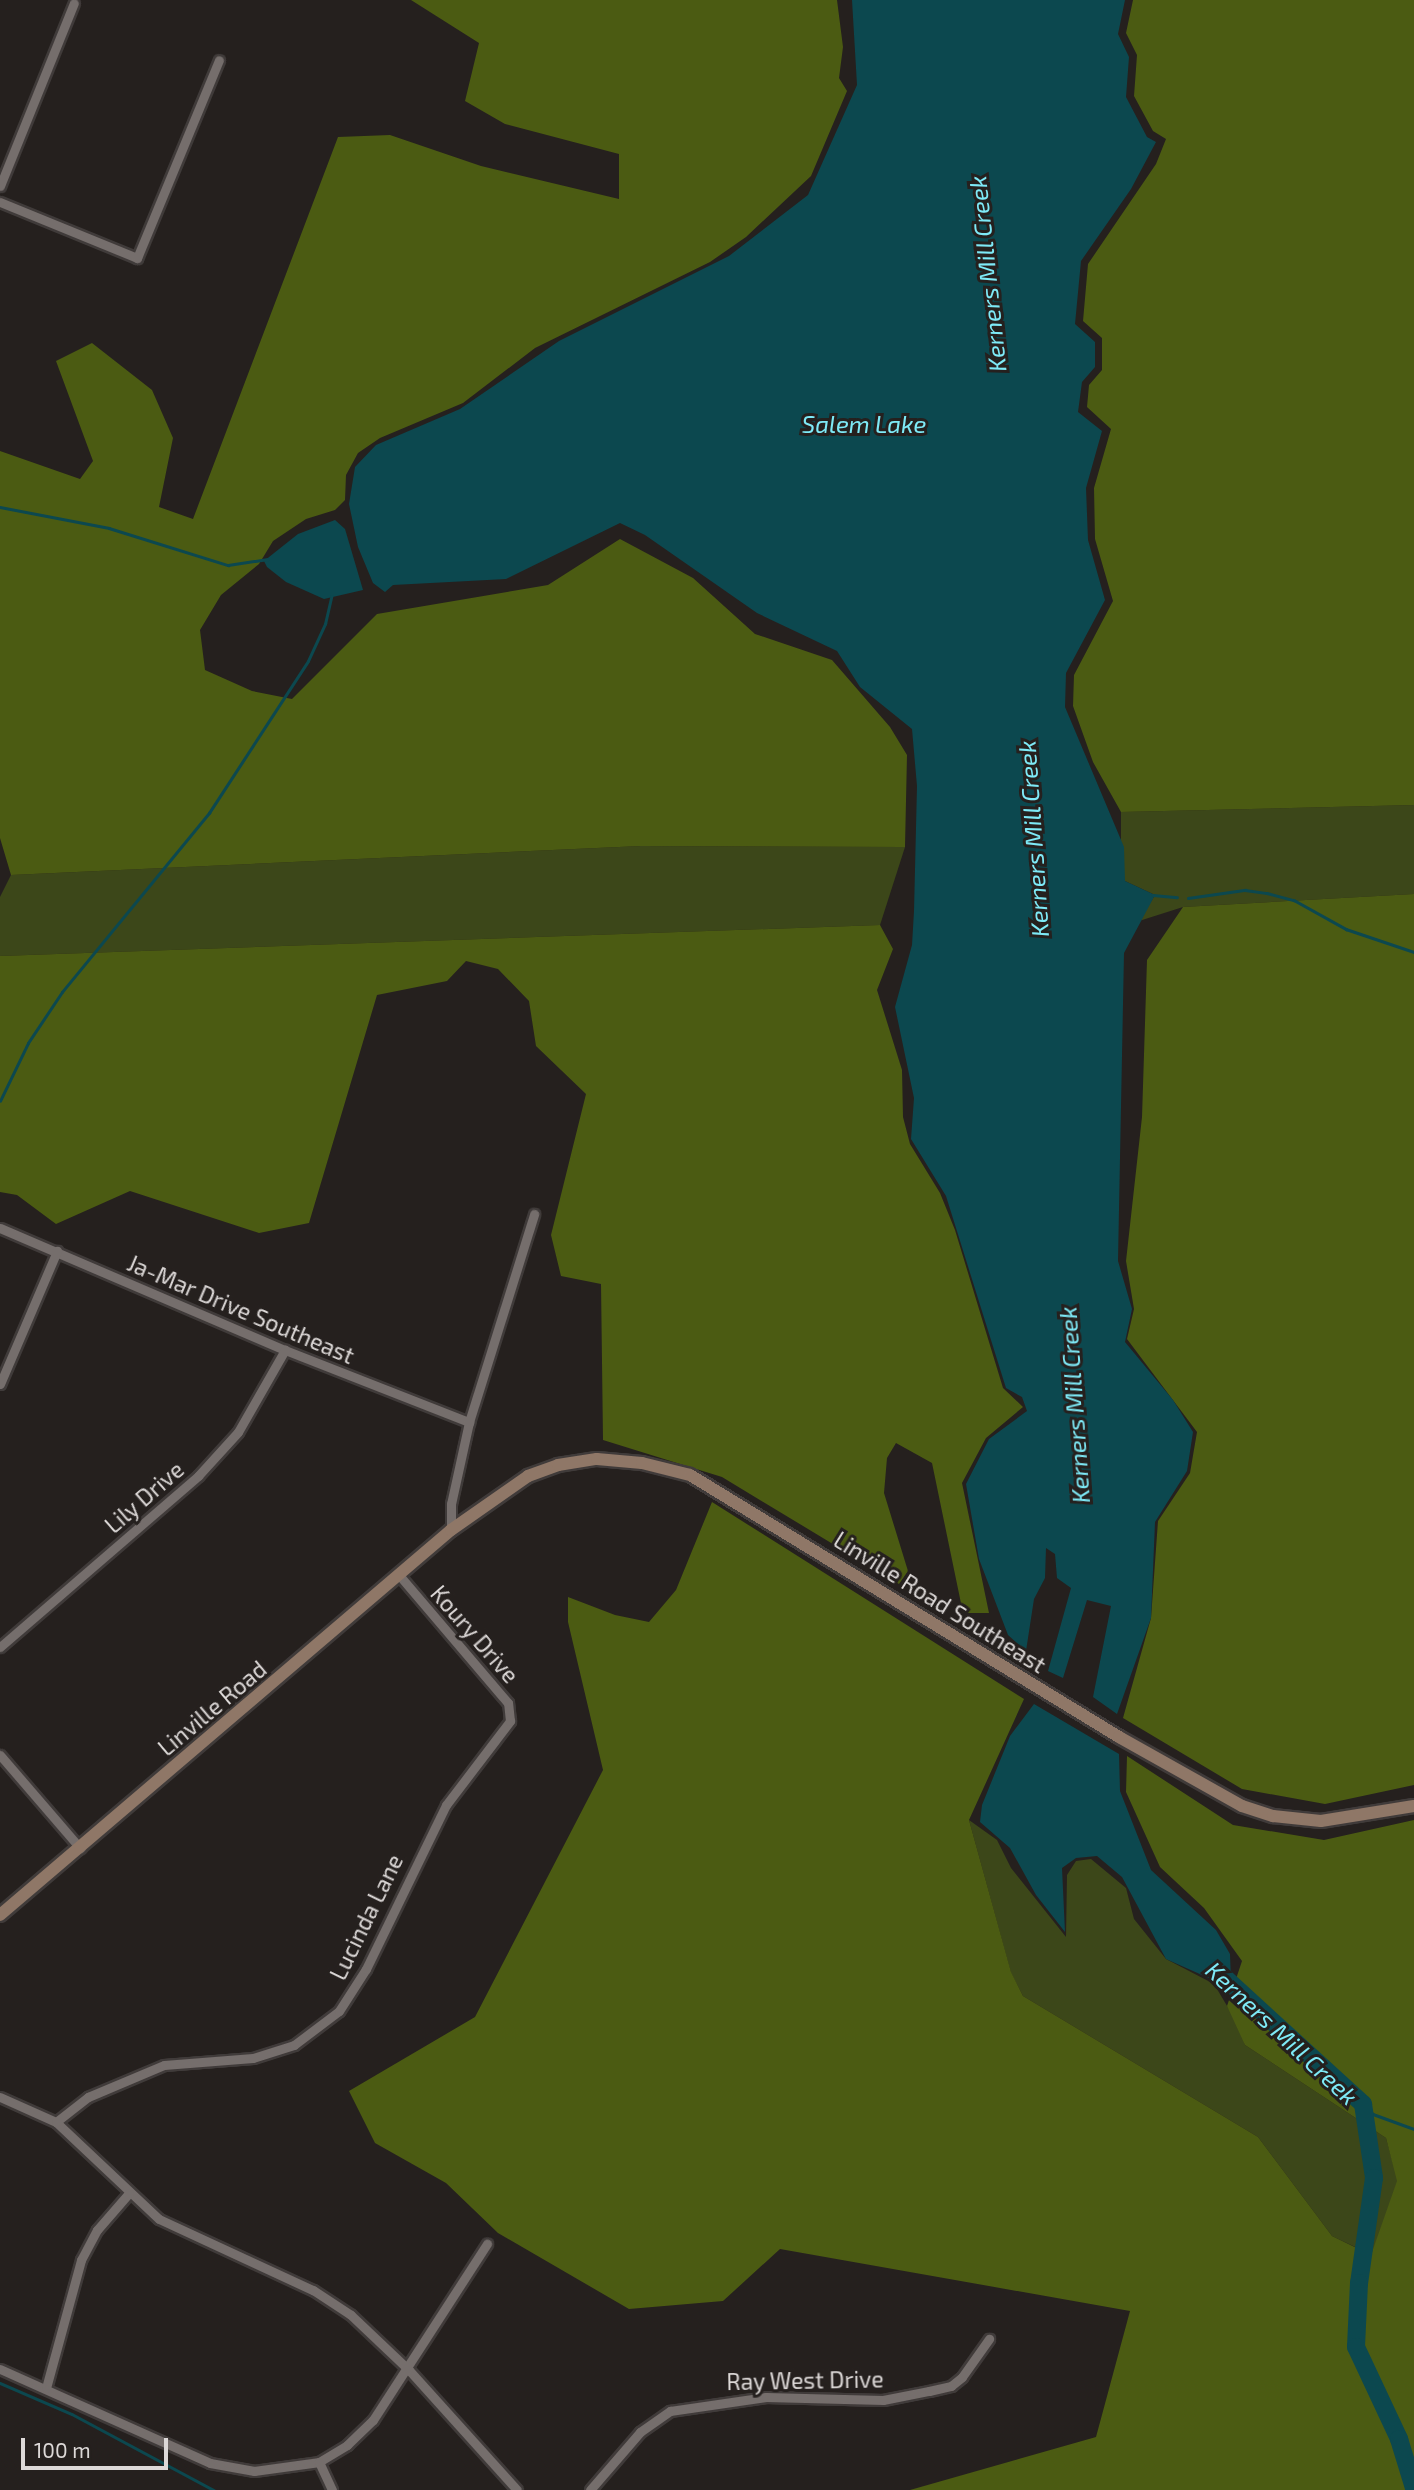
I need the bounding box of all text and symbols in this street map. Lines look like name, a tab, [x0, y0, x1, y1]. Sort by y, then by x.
water label: Kerners Mill Creek	[962, 174, 1012, 374]
water label: Salem Lake	[802, 410, 926, 438]
water label: Kerners Mill Creek	[1012, 739, 1054, 939]
street label: Ja-Mar Drive Southeast	[123, 1249, 359, 1369]
water label: Kerners Mill Creek	[1053, 1305, 1095, 1505]
street label: Lily Drive	[99, 1455, 189, 1539]
street label: Linville Road Southeast	[829, 1525, 1051, 1679]
street label: Koury Drive	[425, 1579, 525, 1689]
street label: Linville Road	[152, 1655, 272, 1761]
street label: Lucinda Lane	[324, 1850, 408, 1984]
water label: Kerners Mill Creek	[1200, 1955, 1364, 2111]
street label: Ray West Drive	[726, 2365, 884, 2395]
scale bar	[24, 2424, 172, 2468]
text: 100 m	[34, 2437, 91, 2462]

